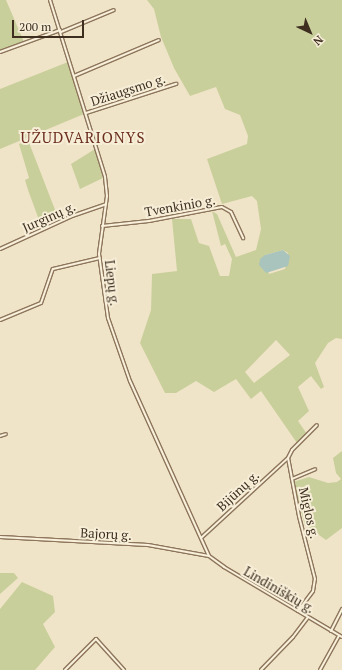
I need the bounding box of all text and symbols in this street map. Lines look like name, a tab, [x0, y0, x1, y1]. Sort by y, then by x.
scale bar	[14, 12, 86, 38]
north arrow	[290, 12, 330, 52]
text: 200 m	[19, 19, 51, 34]
text: N	[310, 33, 326, 49]
street label: Džiaugsmo g.	[89, 71, 167, 109]
district label: UŽUDVARIONYS	[21, 129, 145, 147]
street label: Tvenkinio g.	[143, 192, 217, 220]
street label: Jurginų g.	[20, 198, 78, 236]
street label: Liepų g.	[101, 259, 123, 307]
street label: Bijūnų g.	[214, 468, 262, 514]
street label: Miglos g.	[296, 486, 322, 540]
street label: Bajorų g.	[80, 525, 132, 543]
street label: Lindiniškių g.	[241, 564, 317, 616]

